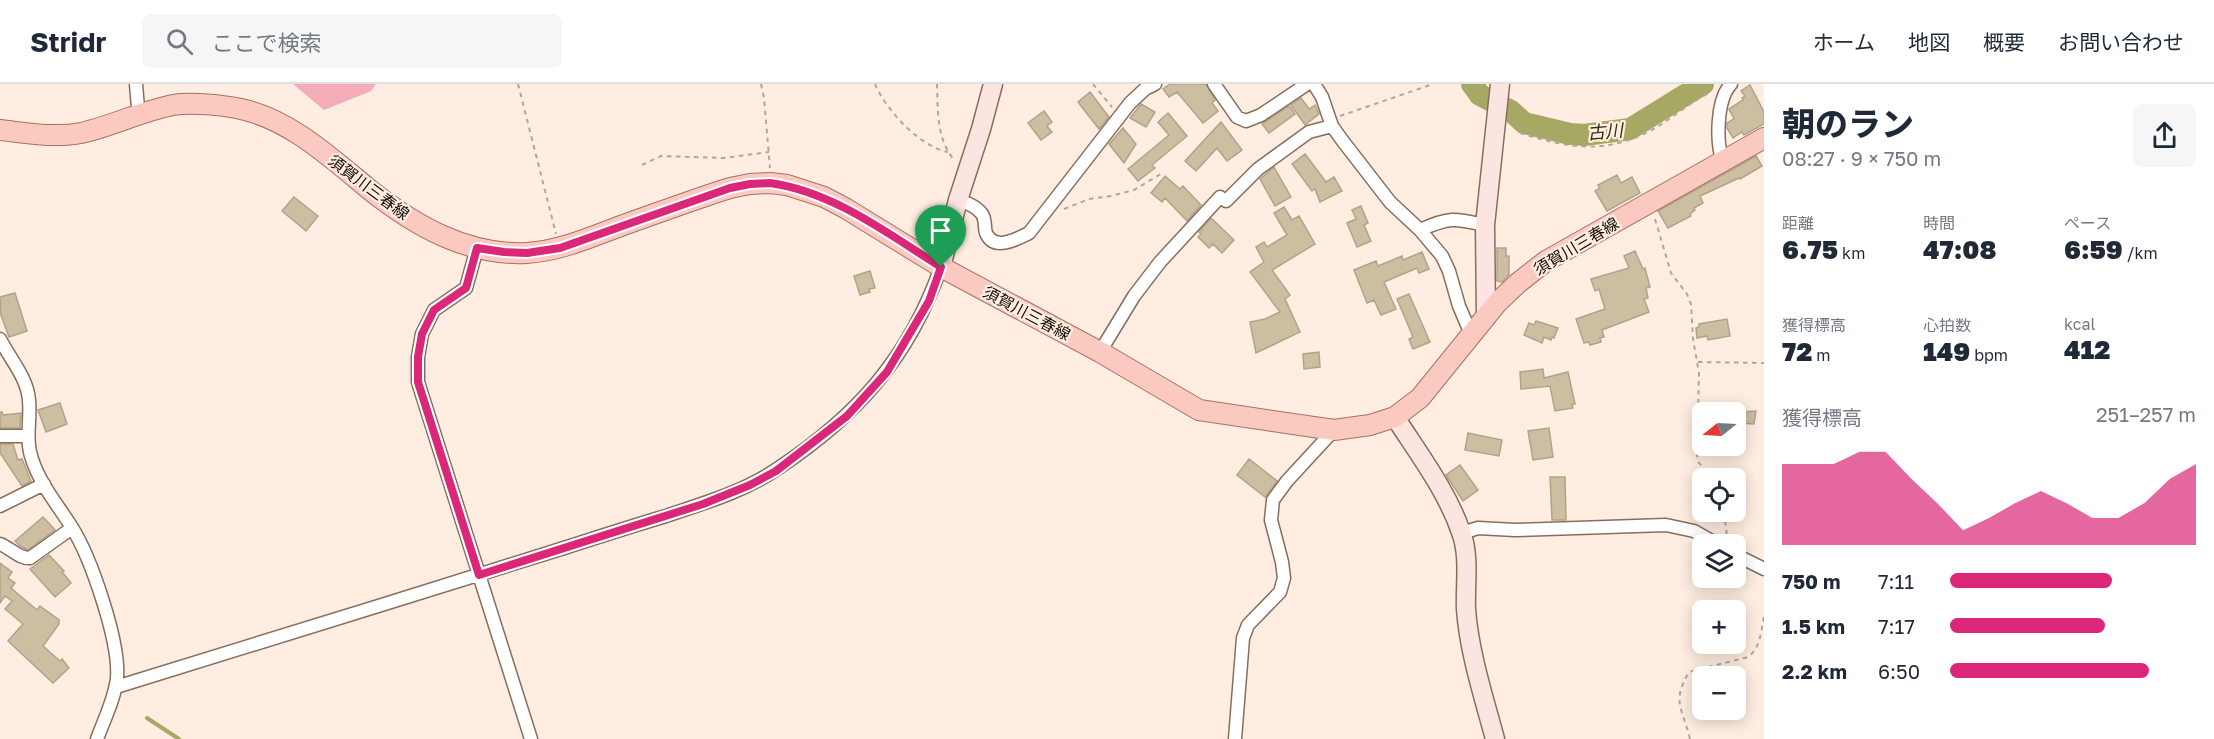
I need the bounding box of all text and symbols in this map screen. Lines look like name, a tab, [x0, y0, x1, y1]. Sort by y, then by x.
search box	[142, 14, 562, 68]
text: Stridr	[30, 25, 106, 58]
icon: search	[163, 25, 196, 58]
text: ここで検索	[211, 29, 321, 56]
text: ホーム	[1813, 29, 1875, 55]
text: 地図	[1908, 29, 1950, 55]
text: 概要	[1983, 29, 2025, 55]
text: お問い合わせ	[2058, 29, 2184, 55]
text: 朝のラン	[1782, 104, 1914, 143]
button: share	[2133, 104, 2196, 167]
water label: 古川	[1586, 118, 1626, 144]
text: 08:27 · 9 × 750 m	[1782, 146, 1941, 170]
street label: 須賀川三春線	[325, 150, 413, 224]
pin	[915, 205, 966, 267]
street label: 須賀川三春線	[1530, 213, 1622, 279]
text: 距離	[1782, 213, 1814, 233]
text: 時間	[1923, 213, 1955, 233]
text: ペース	[2064, 213, 2111, 233]
icon: arrive	[924, 214, 957, 247]
text: 6.75	[1782, 234, 1838, 265]
text: 47:08	[1923, 234, 1997, 265]
text: 6:59	[2064, 234, 2123, 265]
text: km	[1838, 243, 1865, 263]
text: /km	[2123, 243, 2158, 263]
street label: 須賀川三春線	[980, 282, 1074, 344]
text: kcal	[2064, 314, 2096, 334]
text: 獲得標高	[1782, 315, 1846, 335]
text: 心拍数	[1923, 315, 1971, 335]
text: 412	[2064, 334, 2110, 365]
text: 72	[1782, 336, 1812, 367]
text: 149	[1923, 336, 1970, 367]
text: m	[1812, 345, 1831, 365]
text: bpm	[1970, 345, 2008, 365]
north arrow	[1692, 402, 1746, 456]
map controls	[1692, 402, 1746, 720]
text: 251–257 m	[2096, 402, 2196, 426]
text: 獲得標高	[1782, 405, 1862, 429]
button: locate	[1692, 468, 1746, 522]
button: layers	[1692, 534, 1746, 588]
text: 750 m	[1782, 569, 1841, 593]
text: 7:11	[1878, 569, 1914, 593]
button: +	[1692, 600, 1746, 654]
text: 1.5 km	[1782, 614, 1845, 638]
text: 7:17	[1878, 614, 1915, 638]
text: 2.2 km	[1782, 659, 1847, 683]
text: 6:50	[1878, 659, 1920, 683]
button: −	[1692, 666, 1746, 720]

